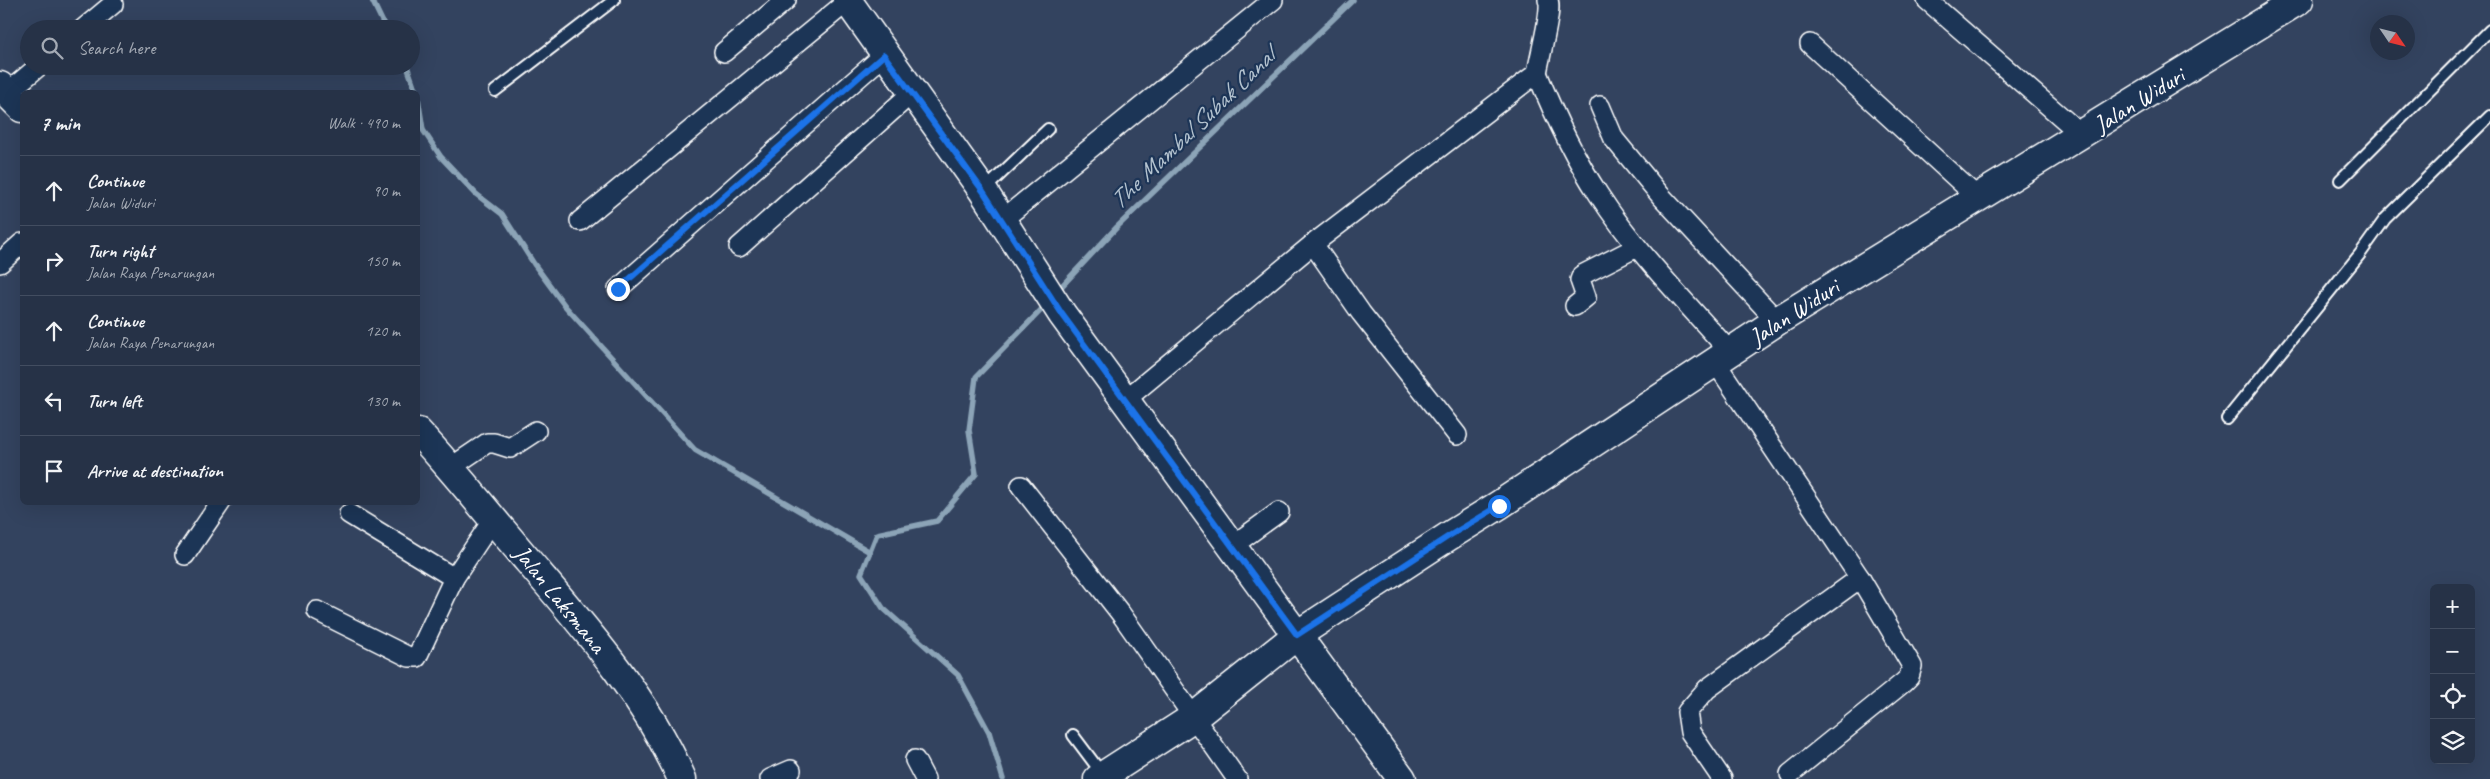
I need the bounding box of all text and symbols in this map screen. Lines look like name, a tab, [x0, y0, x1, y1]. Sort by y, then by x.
north arrow	[2370, 15, 2415, 60]
search box	[20, 20, 420, 75]
icon: search	[38, 34, 66, 62]
text: Search here	[78, 36, 155, 60]
water label: The Mambal Subak Canal	[1102, 36, 1287, 216]
street label: Jalan Widuri	[2087, 59, 2192, 140]
text: 7 min	[40, 110, 80, 136]
text: Walk · 490 m	[328, 113, 400, 133]
text: Continue	[87, 169, 144, 193]
icon: ahead	[40, 177, 68, 205]
text: 90 m	[373, 181, 400, 201]
text: Jalan Widuri	[87, 193, 154, 213]
text: Turn right	[87, 239, 154, 263]
icon: right	[40, 247, 68, 275]
text: 150 m	[366, 251, 400, 271]
text: Jalan Raya Penarungan	[87, 263, 214, 283]
street label: Jalan Widuri	[1743, 271, 1847, 353]
route end	[607, 278, 630, 301]
text: Continue	[87, 309, 144, 333]
icon: ahead	[40, 317, 68, 345]
text: 120 m	[366, 321, 400, 341]
text: Jalan Raya Penarungan	[87, 333, 214, 353]
icon: left	[40, 387, 68, 415]
text: Turn left	[87, 389, 142, 413]
text: 130 m	[366, 391, 400, 411]
icon: arrive	[40, 457, 68, 485]
text: Arrive at destination	[87, 459, 223, 483]
route start	[1488, 495, 1511, 518]
street label: Jalan Laksmana	[507, 538, 614, 660]
map controls	[2430, 584, 2475, 764]
button: +	[2430, 584, 2475, 629]
button: −	[2430, 629, 2475, 674]
button: locate	[2430, 674, 2475, 719]
button: layers	[2430, 719, 2475, 764]

